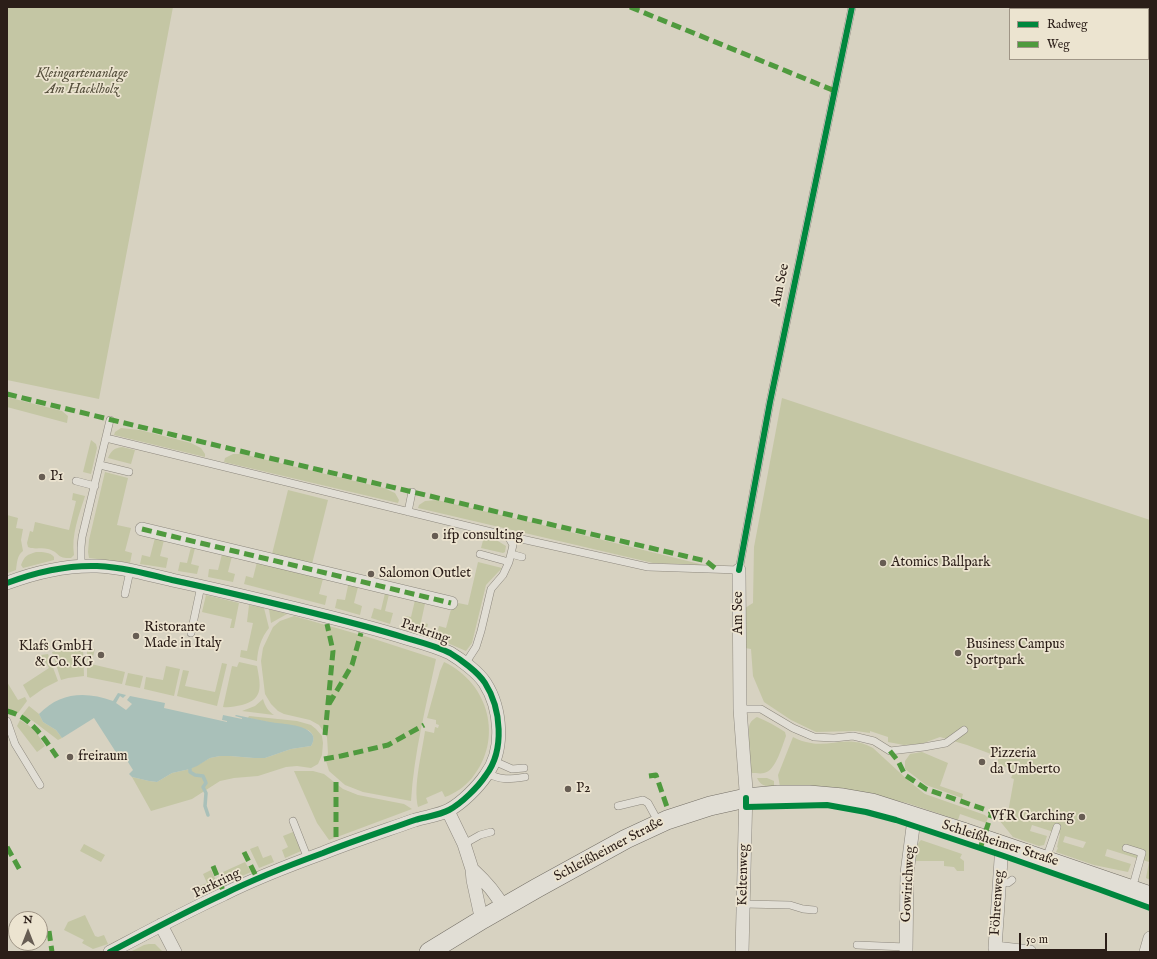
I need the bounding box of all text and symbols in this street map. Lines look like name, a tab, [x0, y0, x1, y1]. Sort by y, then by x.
legend	[1009, 8, 1149, 60]
text: Radweg	[1047, 17, 1087, 32]
text: Weg	[1047, 37, 1070, 52]
park label: Kleingartenanlage Am Hacklholz	[36, 66, 128, 98]
street label: Am See	[768, 262, 794, 308]
place label: P1	[50, 469, 63, 485]
marker: P1	[37, 472, 47, 482]
place label: ifp consulting	[443, 528, 523, 544]
marker: ifp consulting	[430, 531, 440, 541]
place label: Atomics Ballpark	[891, 555, 990, 571]
marker: Atomics Ballpark	[878, 558, 888, 568]
place label: Salomon Outlet	[379, 566, 471, 582]
marker: Salomon Outlet	[366, 569, 376, 579]
street label: Am See	[731, 591, 747, 635]
street label: Parkring	[398, 616, 452, 648]
place label: Ristorante Made in Italy	[144, 620, 222, 652]
marker: Ristorante Made in Italy	[131, 631, 141, 641]
place label: Business Campus Sportpark	[966, 637, 1065, 670]
place label: Klafs GmbH & Co. KG	[19, 639, 93, 672]
marker: Business Campus Sportpark	[953, 648, 963, 658]
marker: Klafs GmbH & Co. KG	[96, 650, 106, 660]
place label: Pizzeria da Umberto	[990, 746, 1060, 778]
place label: freiraum	[78, 749, 128, 765]
marker: freiraum	[65, 752, 75, 762]
marker: Pizzeria da Umberto	[977, 757, 987, 767]
place label: P2	[576, 781, 591, 797]
marker: P2	[563, 784, 573, 794]
place label: VfR Garching	[990, 809, 1074, 825]
marker: VfR Garching	[1077, 812, 1087, 822]
street label: Schleißheimer Straße	[551, 814, 667, 886]
street label: Schleißheimer Straße	[940, 817, 1060, 871]
street label: Keltenweg	[735, 844, 753, 906]
street label: Gowirichweg	[899, 845, 919, 923]
street label: Parkring	[191, 865, 243, 903]
street label: Föhrenweg	[987, 870, 1009, 936]
north arrow	[8, 911, 48, 951]
text: N	[23, 913, 33, 927]
scale bar	[1021, 925, 1109, 951]
text: 50 m	[1026, 932, 1048, 947]

